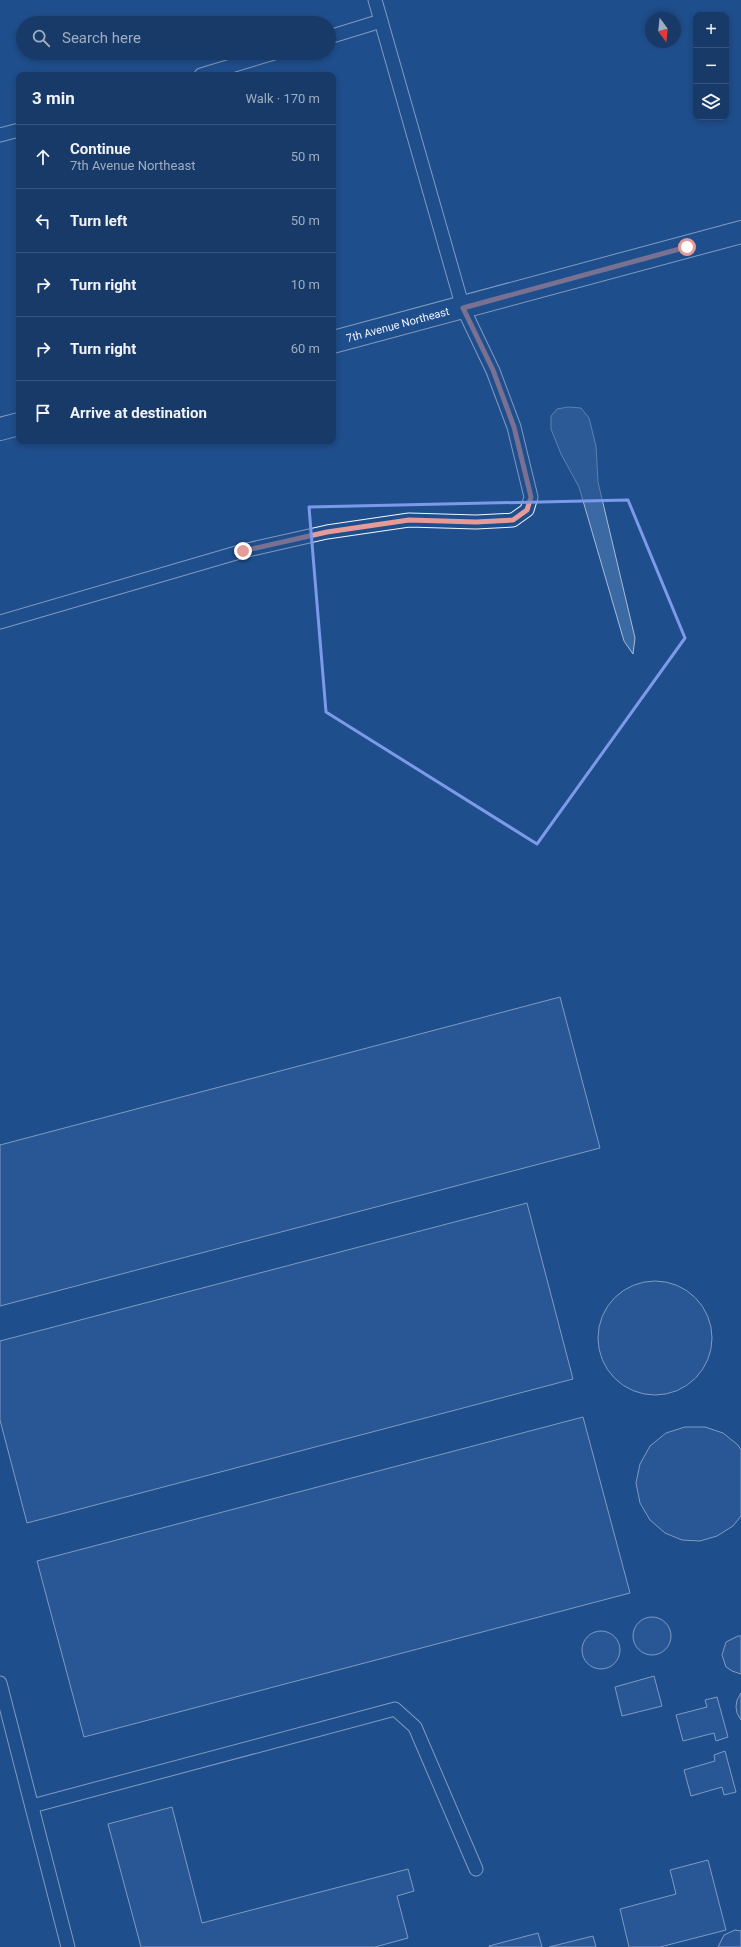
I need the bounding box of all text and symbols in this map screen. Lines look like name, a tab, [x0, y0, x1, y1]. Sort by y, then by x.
north arrow	[645, 12, 681, 48]
map controls	[693, 12, 729, 120]
button: +	[693, 12, 729, 48]
search box	[16, 16, 336, 60]
icon: search	[30, 27, 52, 49]
text: Search here	[62, 29, 141, 47]
button: −	[693, 48, 729, 84]
button: layers	[693, 84, 729, 120]
text: 3 min	[32, 88, 75, 108]
text: Walk · 170 m	[245, 91, 320, 106]
text: Continue	[70, 140, 131, 158]
icon: ahead	[32, 146, 54, 168]
text: 50 m	[291, 149, 320, 164]
text: 7th Avenue Northeast	[70, 158, 195, 173]
icon: left	[32, 210, 54, 232]
text: Turn left	[70, 212, 127, 230]
text: 50 m	[291, 213, 320, 228]
route start	[678, 238, 696, 256]
icon: right	[32, 274, 54, 296]
text: Turn right	[70, 276, 136, 294]
text: 10 m	[291, 277, 320, 292]
street label: 7th Avenue Northeast	[345, 305, 451, 345]
icon: right	[32, 338, 54, 360]
text: Turn right	[70, 340, 136, 358]
text: 60 m	[291, 341, 320, 356]
icon: arrive	[32, 402, 54, 424]
text: Arrive at destination	[70, 404, 207, 422]
route end	[234, 542, 252, 560]

